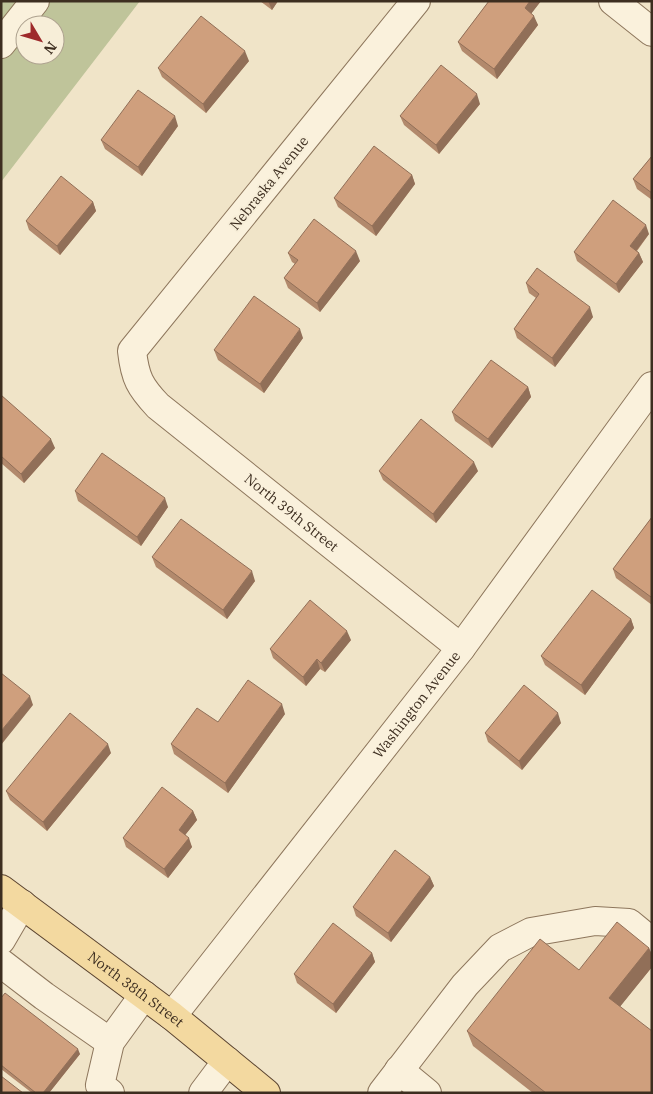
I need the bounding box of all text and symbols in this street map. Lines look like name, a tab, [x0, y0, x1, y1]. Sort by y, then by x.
north arrow	[15, 15, 65, 65]
text: N	[40, 38, 61, 58]
street label: Nebraska Avenue	[226, 132, 312, 234]
street label: North 39th Street	[241, 470, 342, 556]
street label: Washington Avenue	[369, 647, 464, 762]
street label: North 38th Street	[84, 948, 187, 1031]

